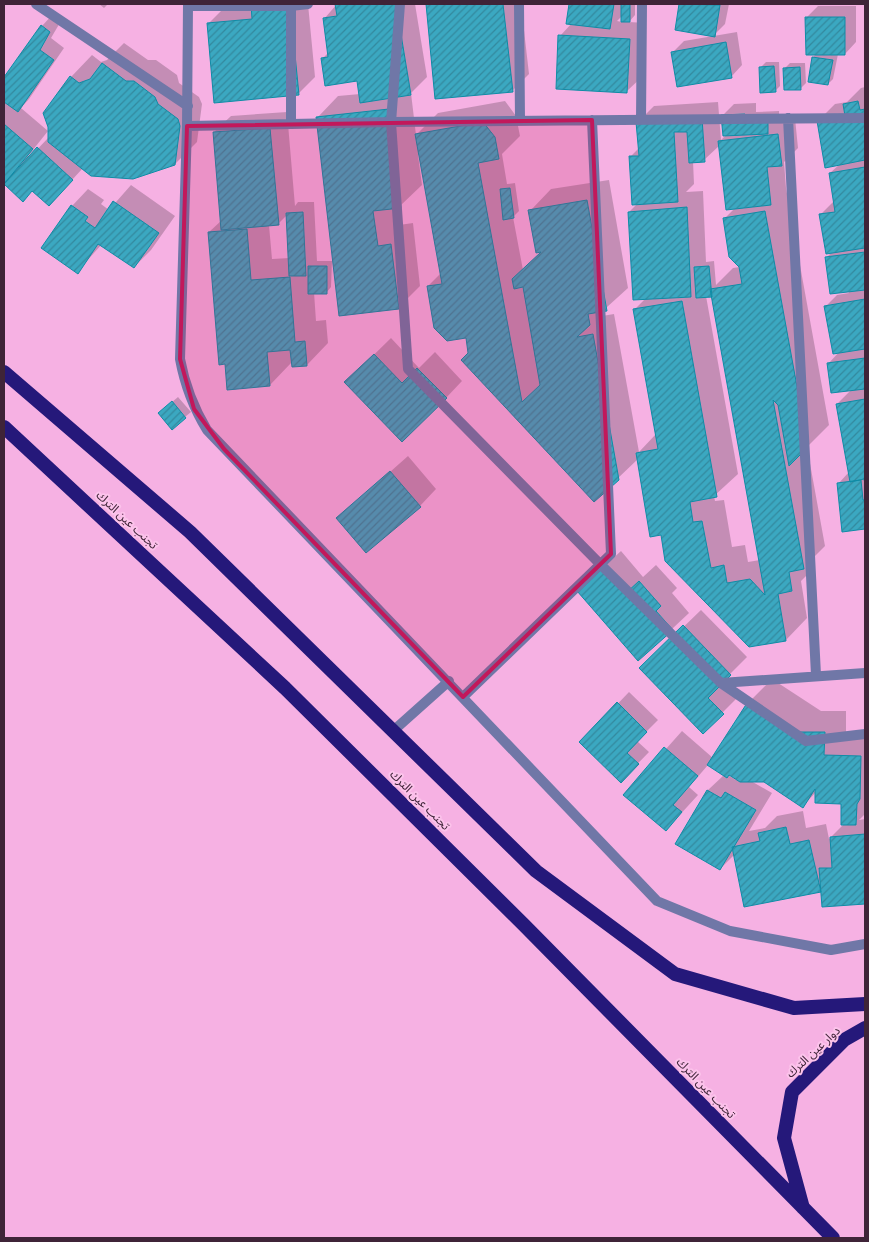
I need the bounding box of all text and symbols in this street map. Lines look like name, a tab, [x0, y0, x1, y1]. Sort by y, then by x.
street label: تجنب عين الترك	[93, 488, 161, 552]
street label: تجنب عين الترك	[387, 767, 453, 833]
street label: دوار عين الترك	[783, 1023, 843, 1081]
street label: تجنب عين الترك	[673, 1055, 739, 1122]

